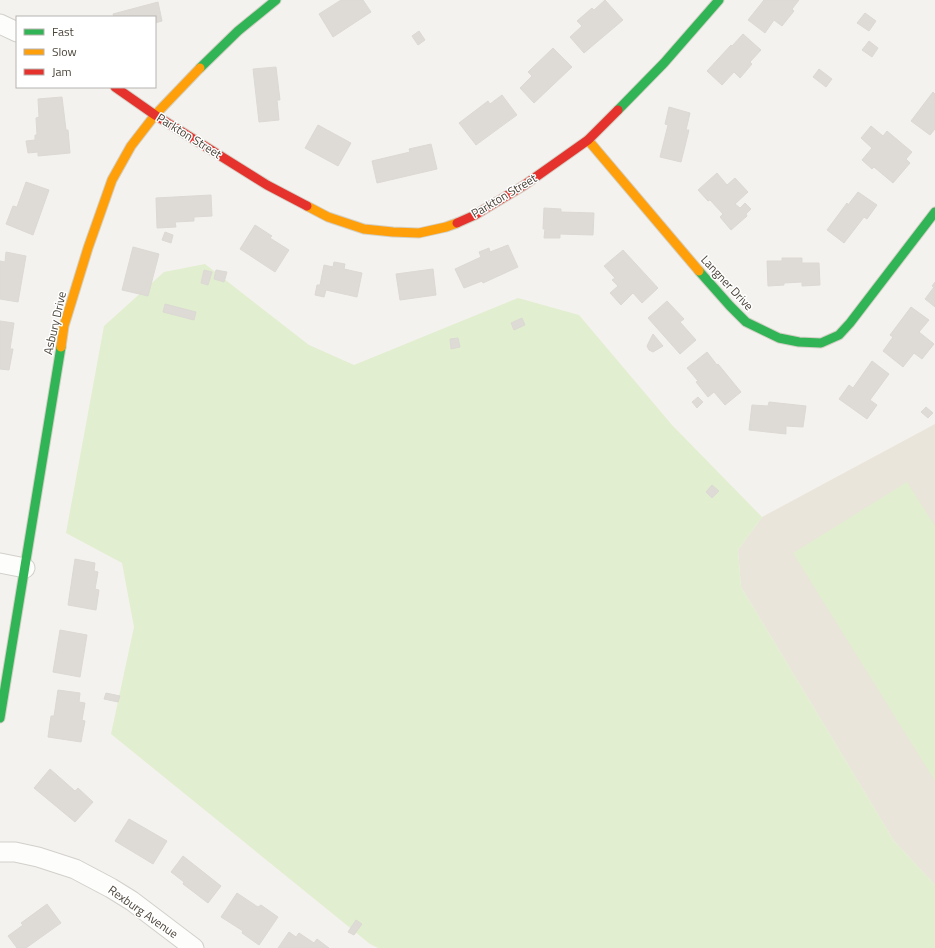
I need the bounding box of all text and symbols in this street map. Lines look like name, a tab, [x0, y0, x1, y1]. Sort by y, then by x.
legend	[16, 16, 156, 88]
text: Fast	[52, 22, 75, 41]
text: Slow	[52, 42, 77, 61]
text: Jam	[52, 62, 72, 81]
street label: Parkton Street	[153, 108, 226, 164]
street label: Parkton Street	[467, 168, 541, 223]
street label: Langner Drive	[697, 251, 758, 315]
street label: Asbury Drive	[38, 289, 71, 356]
street label: Rexburg Avenue	[104, 880, 182, 943]

